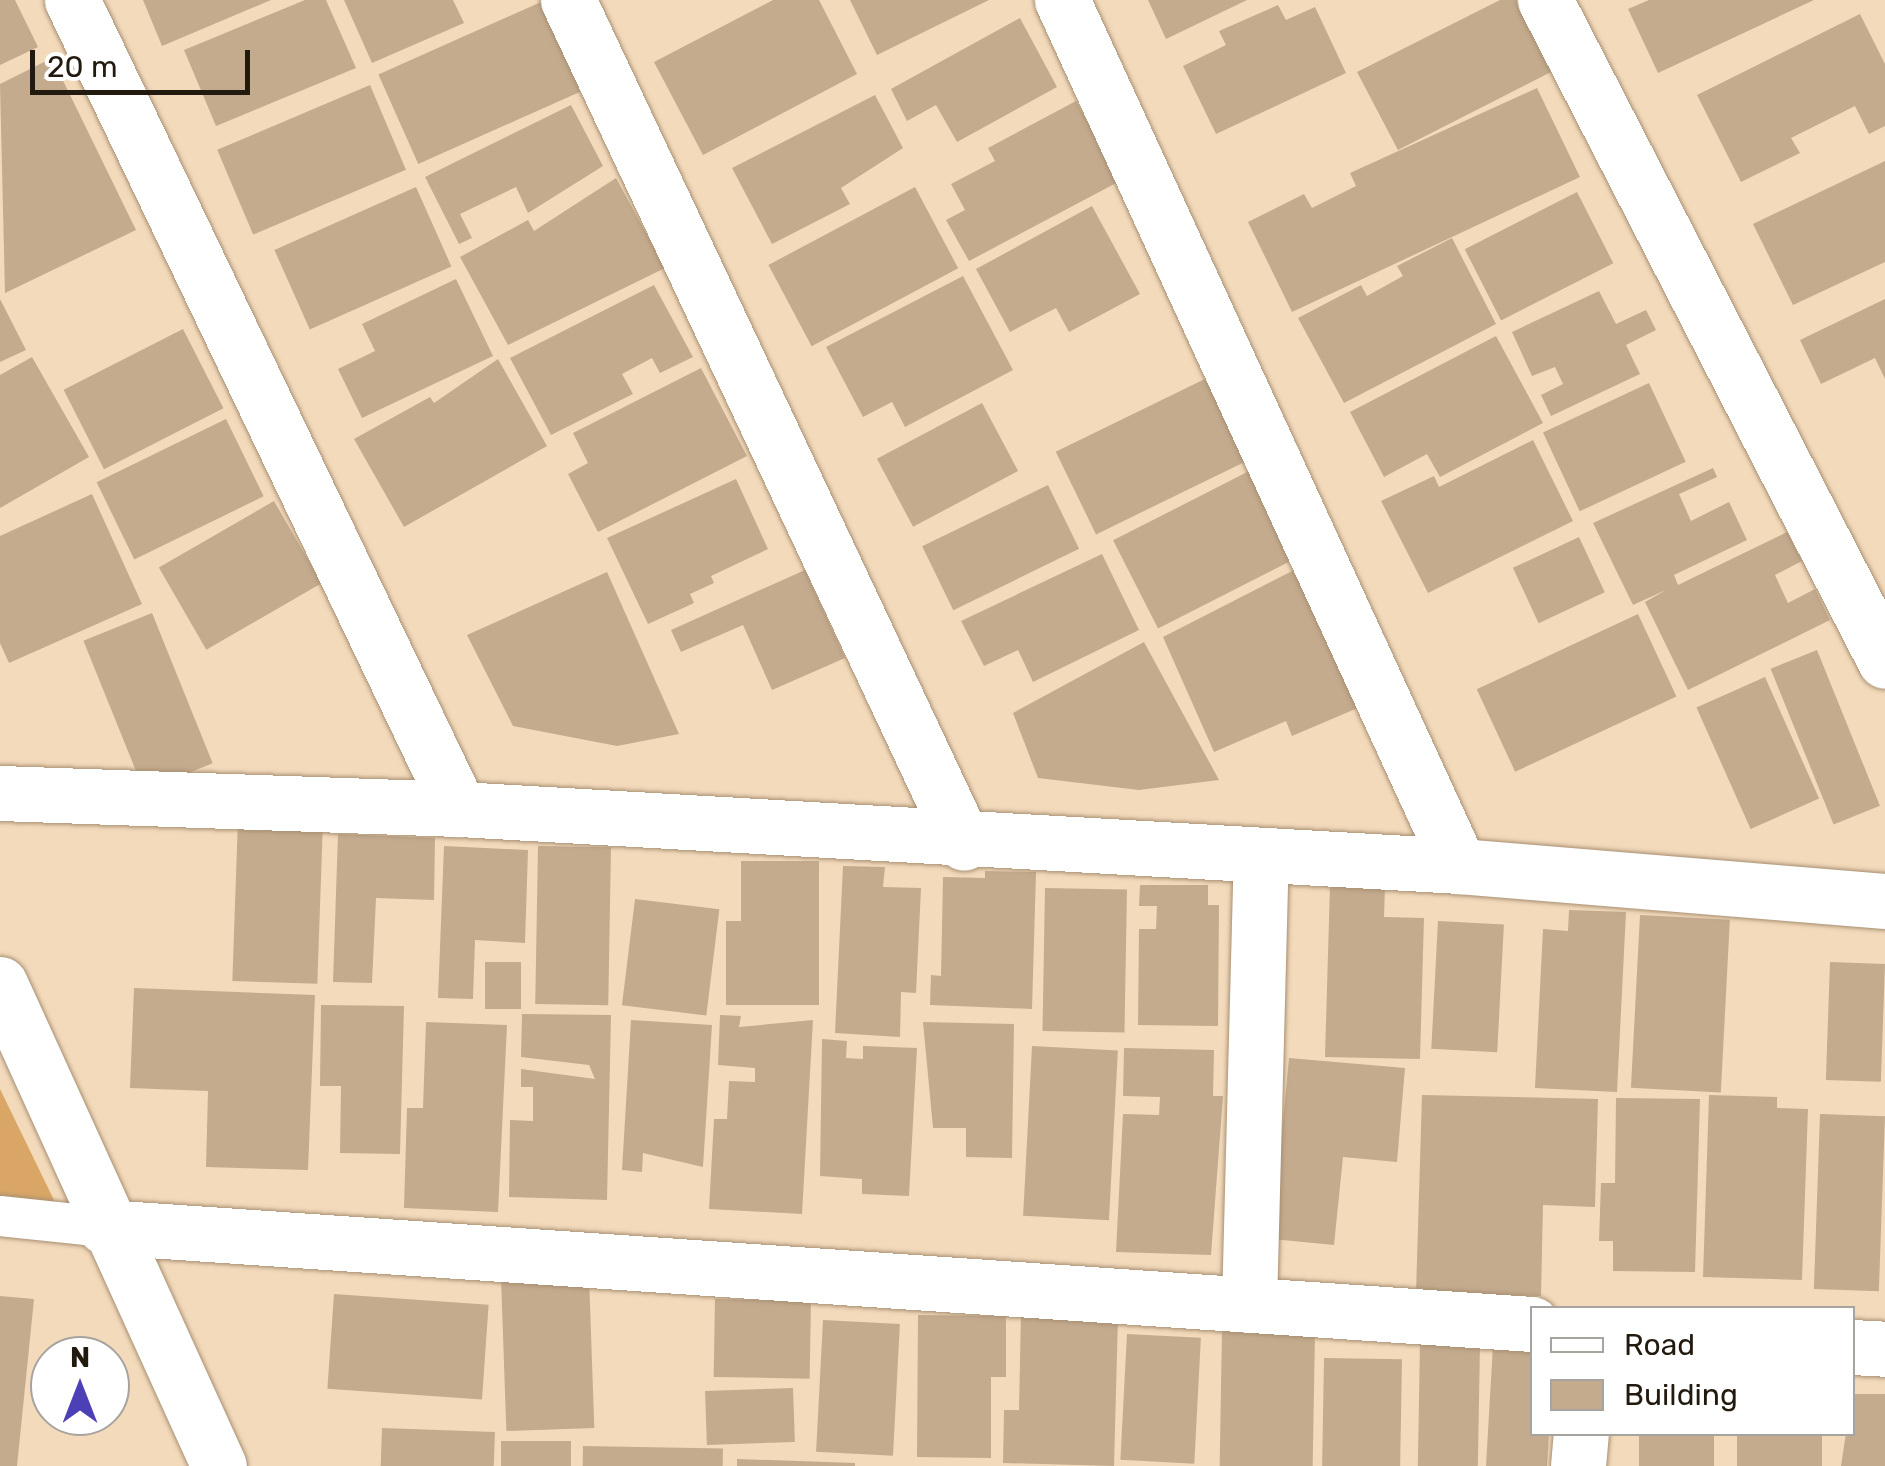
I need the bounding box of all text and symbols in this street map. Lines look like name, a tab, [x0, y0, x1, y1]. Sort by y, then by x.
scale bar	[35, 30, 255, 92]
text: 20 m	[47, 49, 118, 85]
legend	[1530, 1306, 1855, 1436]
text: Road	[1624, 1327, 1695, 1363]
north arrow	[30, 1336, 130, 1436]
text: N	[70, 1341, 90, 1374]
text: Building	[1624, 1377, 1738, 1413]

